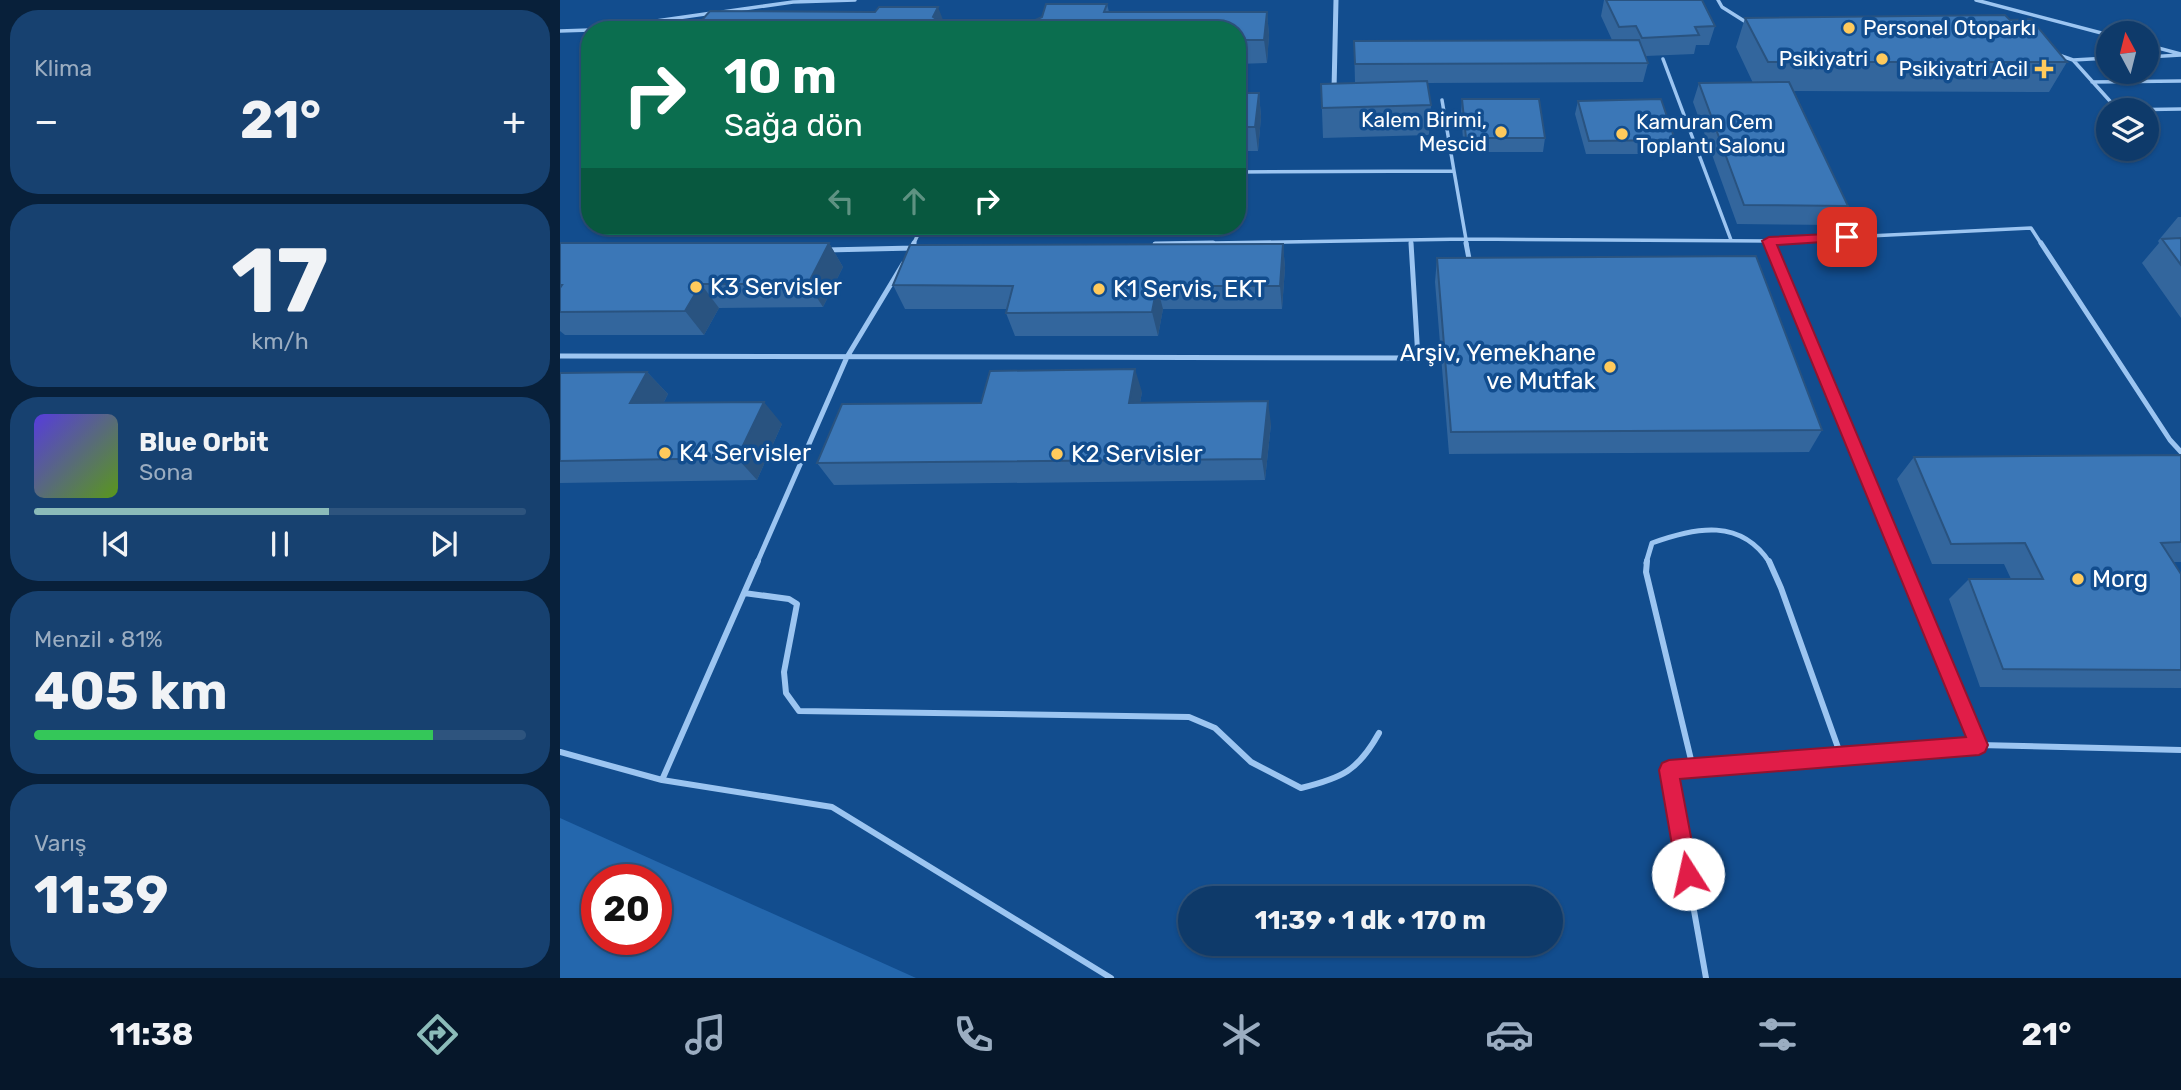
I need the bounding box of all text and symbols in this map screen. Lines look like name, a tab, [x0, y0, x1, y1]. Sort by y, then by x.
place label: Personel Otoparkı	[1863, 15, 2036, 40]
marker: Personel Otoparkı	[1841, 20, 1857, 36]
north arrow	[2096, 21, 2160, 84]
map controls	[2096, 21, 2159, 161]
place label: Psikiyatri	[1779, 46, 1868, 71]
text: 10 m	[724, 47, 837, 105]
icon: right	[609, 49, 700, 140]
marker: Psikiyatri	[1874, 51, 1890, 67]
text: Klima	[34, 54, 92, 82]
place label: Psikiyatri Acil	[1899, 56, 2028, 81]
marker: Psikiyatri Acil	[2034, 59, 2054, 79]
text: 21°	[240, 89, 321, 151]
text: −	[34, 98, 59, 144]
text: +	[502, 98, 526, 144]
button: layers	[2096, 98, 2159, 161]
text: Sağa dön	[724, 106, 863, 144]
place label: Kalem Birimi, Mescid	[1361, 107, 1487, 156]
place label: Kamuran Cem Toplantı Salonu	[1636, 109, 1786, 158]
marker: Kalem Birimi, Mescid	[1493, 124, 1509, 140]
marker: Kamuran Cem Toplantı Salonu	[1614, 126, 1630, 142]
icon: left	[822, 182, 860, 220]
icon: ahead	[895, 182, 933, 220]
icon: right	[968, 182, 1006, 220]
pin	[1817, 207, 1877, 267]
icon: arrive	[1828, 218, 1866, 256]
text: 17	[231, 227, 329, 335]
place label: K3 Servisler	[710, 273, 842, 301]
place label: K1 Servis, EKT	[1113, 275, 1267, 303]
marker: K3 Servisler	[688, 279, 704, 295]
marker: K1 Servis, EKT	[1091, 281, 1107, 297]
text: km/h	[251, 327, 309, 355]
place label: Arşiv, Yemekhane ve Mutfak	[1400, 339, 1597, 395]
marker: Arşiv, Yemekhane ve Mutfak	[1602, 359, 1618, 375]
text: Blue Orbit	[139, 427, 269, 458]
place label: K4 Servisler	[679, 439, 811, 467]
place label: K2 Servisler	[1071, 440, 1203, 468]
marker: K4 Servisler	[657, 445, 673, 461]
marker: K2 Servisler	[1049, 446, 1065, 462]
text: Sona	[139, 458, 193, 486]
icon: previous	[97, 525, 135, 563]
icon: pause	[261, 525, 299, 563]
icon: next	[425, 525, 463, 563]
place label: Morg	[2092, 565, 2148, 593]
marker: Morg	[2070, 571, 2086, 587]
text: Menzil · 81%	[34, 625, 163, 653]
text: 405 km	[34, 660, 228, 722]
text: Varış	[34, 829, 87, 857]
position arrow	[1651, 837, 1725, 911]
text: 11:39	[34, 864, 168, 926]
speed limit sign: 20	[581, 864, 672, 955]
text: 11:39 · 1 dk · 170 m	[1255, 905, 1486, 936]
icon: directions	[413, 1010, 462, 1059]
icon: music	[681, 1010, 730, 1059]
icon: phone	[949, 1010, 998, 1059]
icon: climate	[1217, 1010, 1266, 1059]
icon: car	[1485, 1010, 1534, 1059]
icon: filters	[1753, 1010, 1802, 1059]
text: 11:38	[110, 1015, 193, 1053]
text: 21°	[2021, 1015, 2071, 1053]

